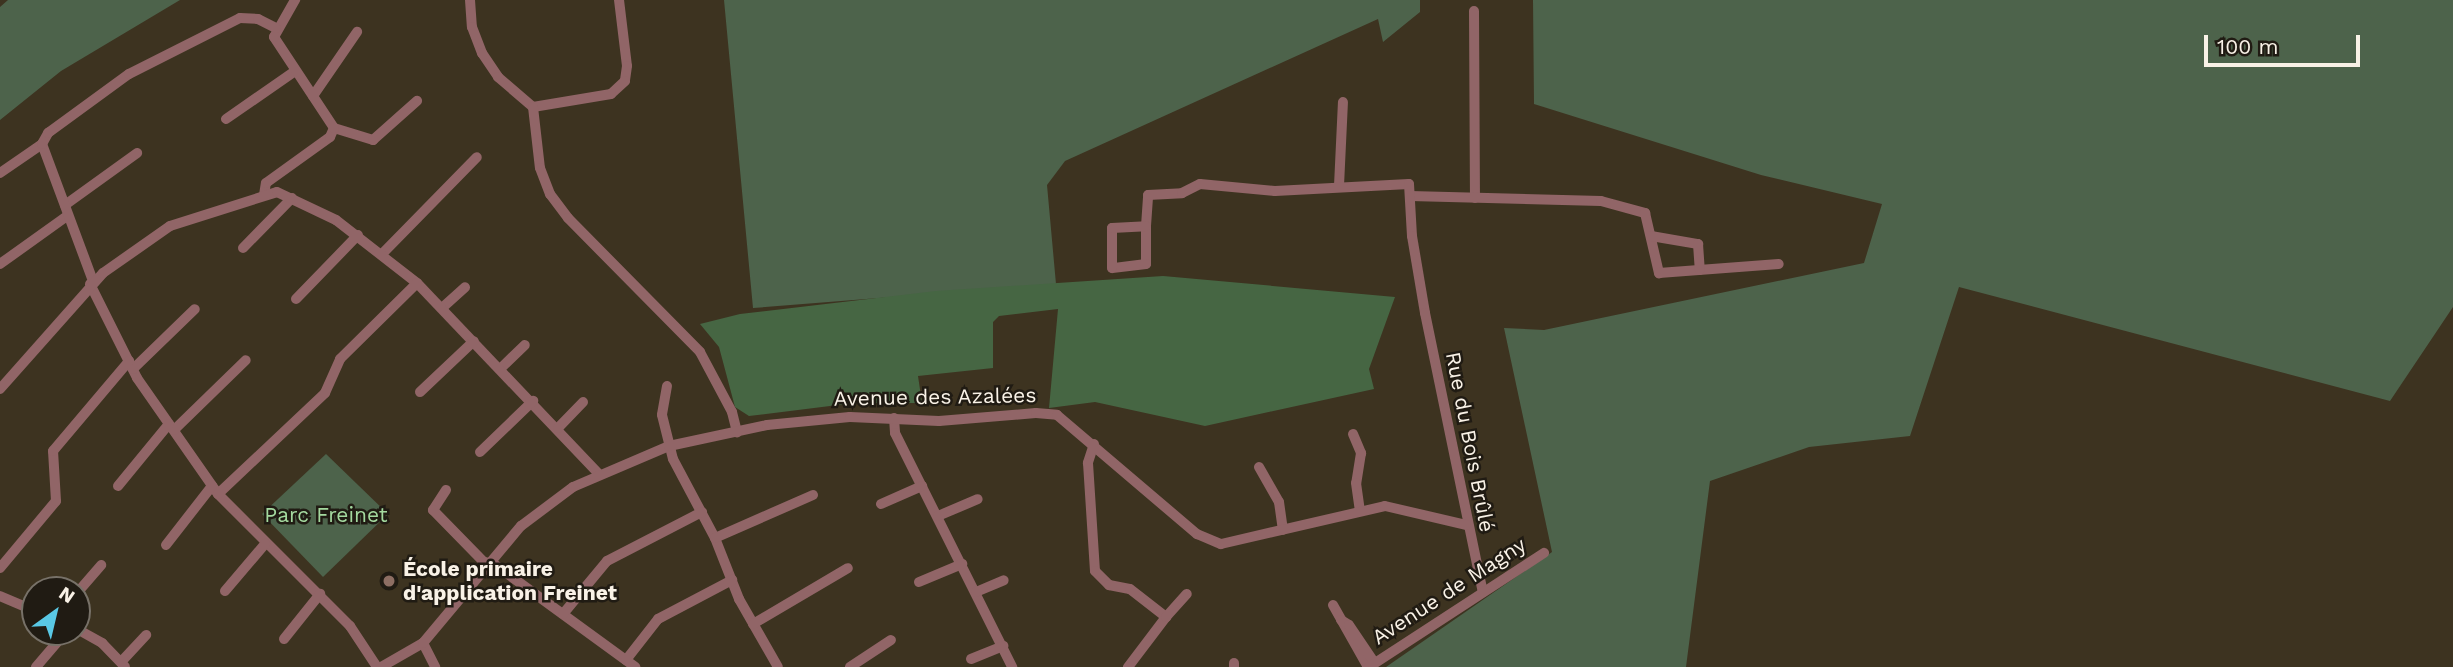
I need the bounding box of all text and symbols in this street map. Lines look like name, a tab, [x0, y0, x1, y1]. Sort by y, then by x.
scale bar	[2208, 21, 2364, 65]
text: 100 m	[2217, 34, 2279, 59]
street label: Rue du Bois Brûlé	[1440, 350, 1500, 534]
street label: Avenue des Azalées	[833, 383, 1037, 411]
park label: Parc Freinet	[264, 502, 388, 528]
street label: Avenue de Magny	[1367, 532, 1531, 650]
place label: École primaire d'application Freinet	[403, 556, 617, 606]
marker: École primaire d'application Freinet	[381, 573, 397, 589]
north arrow	[21, 576, 91, 646]
text: N	[55, 581, 79, 608]

